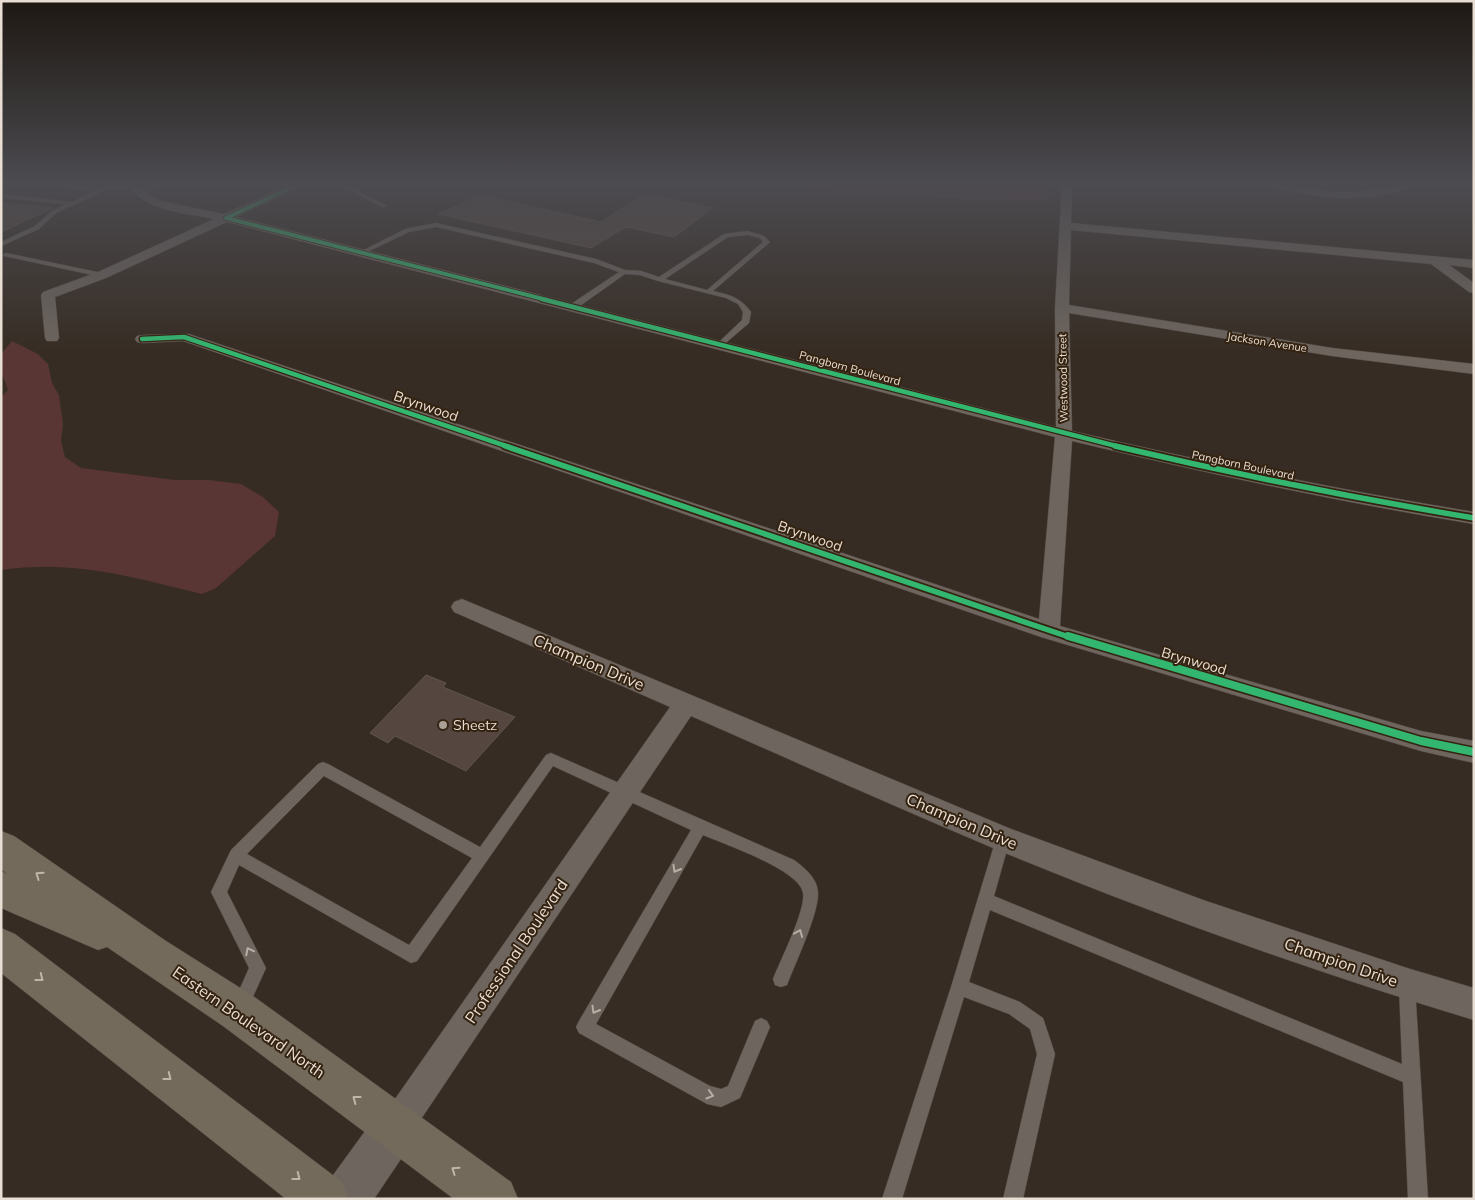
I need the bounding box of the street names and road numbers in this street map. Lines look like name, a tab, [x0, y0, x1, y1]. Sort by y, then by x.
street label: Jackson Avenue	[1226, 329, 1308, 355]
street label: Westwood Street	[1055, 333, 1071, 423]
street label: Pangborn Boulevard	[798, 348, 902, 388]
street label: Brynwood	[391, 387, 461, 425]
street label: Pangborn Boulevard	[1191, 447, 1295, 483]
street label: Brynwood	[775, 517, 845, 555]
street label: Champion Drive	[530, 630, 648, 694]
street label: Brynwood	[1159, 643, 1229, 679]
street label: Champion Drive	[903, 789, 1021, 853]
street label: Professional Boulevard	[460, 875, 572, 1027]
street label: Champion Drive	[1282, 933, 1400, 991]
street label: Eastern Boulevard North	[169, 962, 329, 1082]

